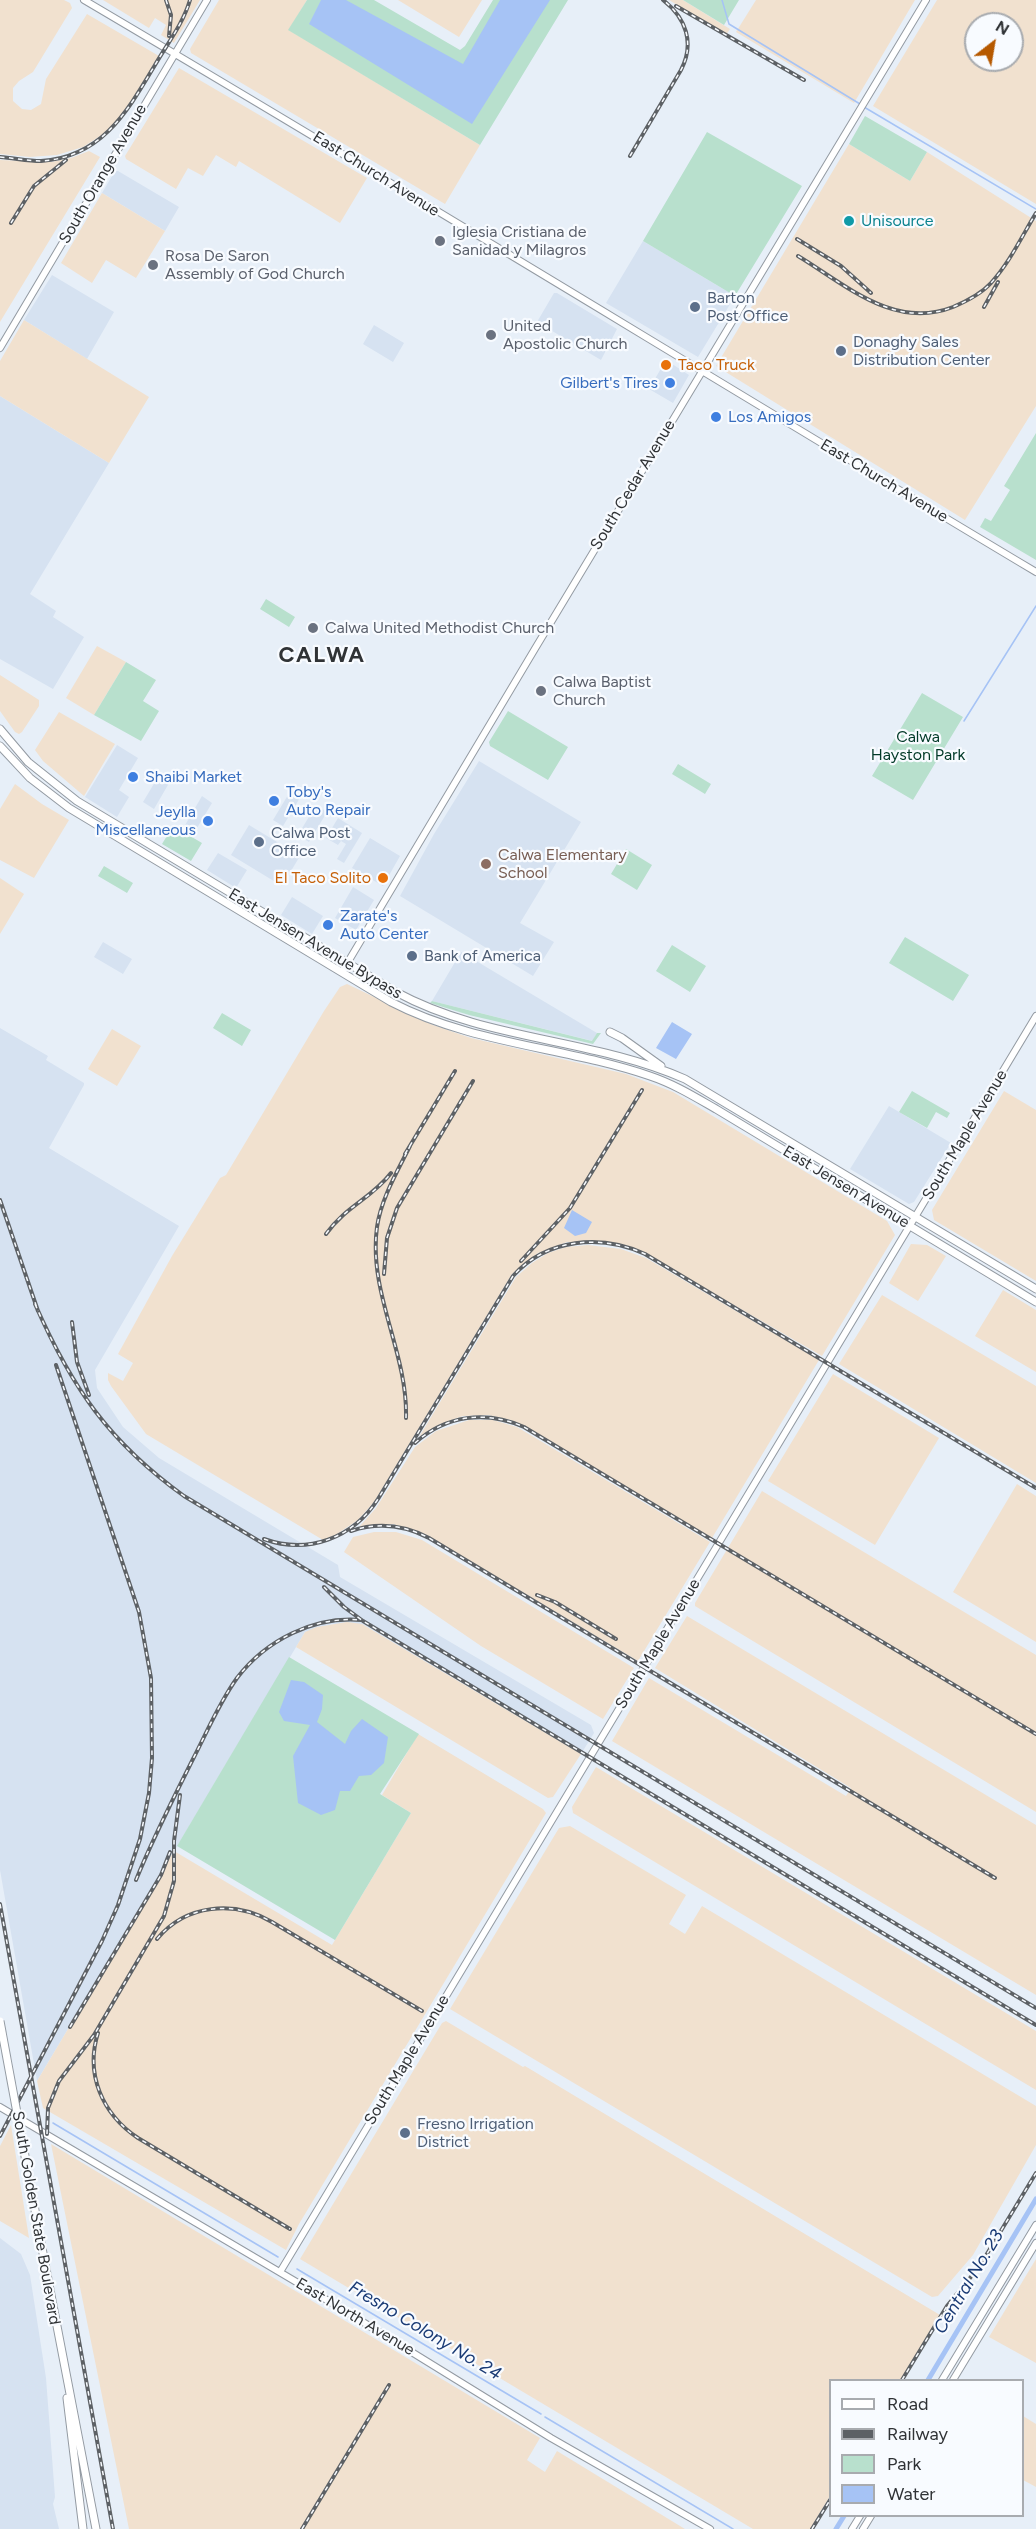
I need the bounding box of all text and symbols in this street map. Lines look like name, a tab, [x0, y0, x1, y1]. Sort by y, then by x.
north arrow	[964, 12, 1024, 72]
text: N	[992, 17, 1013, 39]
street label: South Orange Avenue	[55, 101, 151, 247]
street label: East Church Avenue	[309, 127, 443, 221]
place label: Unisource	[861, 211, 933, 231]
marker: Unisource	[842, 214, 856, 228]
place label: Iglesia Cristiana de Sanidad y Milagros	[452, 222, 586, 260]
marker: Iglesia Cristiana de Sanidad y Milagros	[433, 234, 447, 248]
place label: Rosa De Saron Assembly of God Church	[165, 246, 345, 284]
marker: Rosa De Saron Assembly of God Church	[146, 258, 160, 272]
place label: Barton Post Office	[707, 288, 788, 326]
marker: Barton Post Office	[688, 300, 702, 314]
place label: United Apostolic Church	[503, 316, 628, 354]
marker: United Apostolic Church	[484, 328, 498, 342]
place label: Donaghy Sales Distribution Center	[853, 332, 990, 370]
marker: Donaghy Sales Distribution Center	[834, 344, 848, 358]
place label: Taco Truck	[678, 355, 755, 375]
marker: Taco Truck	[659, 358, 673, 372]
place label: Gilbert's Tires	[560, 373, 658, 393]
marker: Gilbert's Tires	[663, 376, 677, 390]
place label: Los Amigos	[728, 407, 811, 427]
marker: Los Amigos	[709, 410, 723, 424]
street label: South Cedar Avenue	[587, 417, 679, 553]
street label: East Church Avenue	[817, 435, 951, 527]
place label: Calwa United Methodist Church	[325, 618, 554, 638]
marker: Calwa United Methodist Church	[306, 621, 320, 635]
district label: CALWA	[279, 643, 365, 669]
place label: Calwa Baptist Church	[553, 672, 651, 710]
marker: Calwa Baptist Church	[534, 684, 548, 698]
park label: Calwa Hayston Park	[871, 727, 965, 765]
place label: Shaibi Market	[145, 767, 242, 787]
marker: Shaibi Market	[126, 770, 140, 784]
place label: Toby's Auto Repair	[286, 782, 370, 820]
marker: Toby's Auto Repair	[267, 794, 281, 808]
place label: Jeylla Miscellaneous	[95, 802, 196, 840]
marker: Jeylla Miscellaneous	[201, 814, 215, 828]
place label: Calwa Post Office	[271, 823, 351, 861]
marker: Calwa Post Office	[252, 835, 266, 849]
place label: Calwa Elementary School	[498, 845, 627, 883]
marker: Calwa Elementary School	[479, 857, 493, 871]
place label: El Taco Solito	[275, 868, 371, 888]
marker: El Taco Solito	[376, 871, 390, 885]
street label: East Jensen Avenue Bypass	[225, 885, 405, 1003]
place label: Zarate's Auto Center	[340, 906, 428, 944]
marker: Zarate's Auto Center	[321, 918, 335, 932]
place label: Bank of America	[424, 946, 541, 966]
marker: Bank of America	[405, 949, 419, 963]
street label: South Maple Avenue	[919, 1066, 1011, 1204]
street label: East Jensen Avenue	[779, 1142, 913, 1232]
street label: South Maple Avenue	[612, 1575, 704, 1713]
street label: South Maple Avenue	[361, 1991, 453, 2129]
street label: South Golden State Boulevard	[8, 2110, 64, 2326]
place label: Fresno Irrigation District	[417, 2114, 534, 2152]
marker: Fresno Irrigation District	[398, 2126, 412, 2140]
water label: Central No. 23	[930, 2226, 1008, 2338]
street label: East North Avenue	[292, 2274, 418, 2360]
water label: Fresno Colony No. 24	[345, 2277, 505, 2385]
legend	[829, 2379, 1024, 2517]
text: Road	[887, 2393, 928, 2415]
text: Railway	[887, 2423, 948, 2445]
text: Park	[887, 2453, 921, 2475]
text: Water	[887, 2483, 935, 2505]

